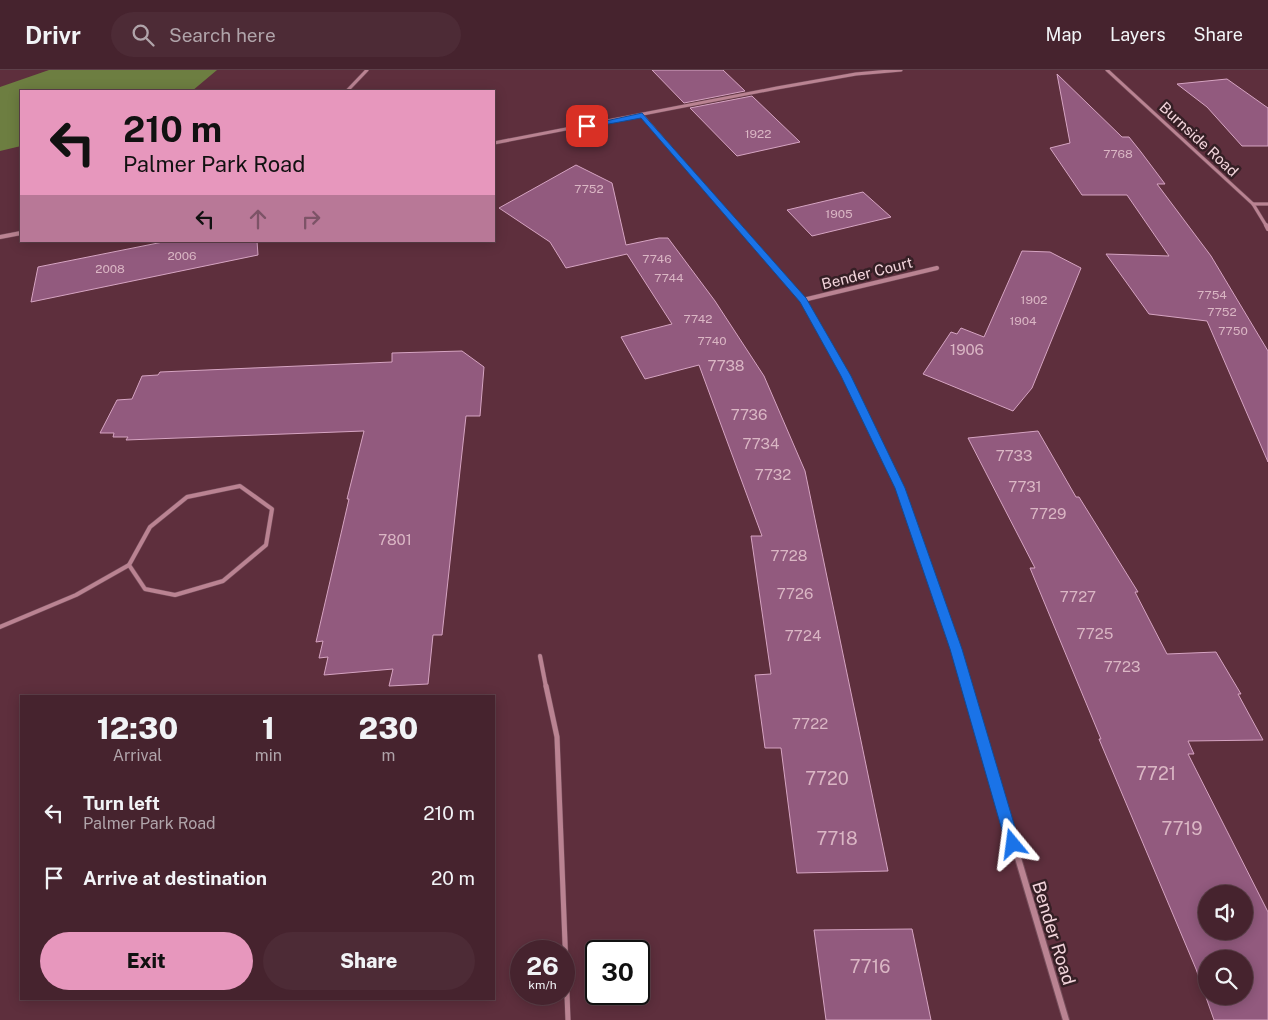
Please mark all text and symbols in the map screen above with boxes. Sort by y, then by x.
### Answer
search box [111,12,461,57]
text: Drivr [25,21,81,49]
icon: search [129,21,157,49]
text: Search here [169,24,276,46]
text: Map [1046,24,1082,45]
text: Layers [1110,24,1166,45]
text: Share [1194,24,1243,45]
street label: Burnside Road [1156,98,1242,180]
pin [566,105,608,147]
text: 210 m [123,109,222,150]
icon: left [40,110,105,175]
icon: arrive [573,112,601,140]
house number: 1922 [745,127,771,141]
house number: 7768 [1103,147,1133,161]
text: Palmer Park Road [123,151,305,177]
house number: 7752 [574,182,604,196]
icon: left [191,205,219,233]
icon: ahead [244,205,272,233]
icon: right [297,205,325,233]
house number: 1905 [825,207,853,221]
house number: 2006 [167,249,197,263]
house number: 7746 [642,252,672,266]
street label: Bender Court [820,253,914,293]
house number: 2008 [95,262,125,276]
house number: 7744 [654,271,684,285]
house number: 7754 [1197,288,1227,302]
house number: 1902 [1021,293,1047,307]
house number: 7752 [1207,305,1237,319]
house number: 7742 [684,312,712,326]
house number: 1904 [1009,314,1037,328]
house number: 7750 [1218,324,1248,338]
house number: 7740 [697,334,727,348]
house number: 1906 [950,341,984,358]
house number: 7738 [708,357,744,374]
house number: 7736 [731,406,767,423]
house number: 7734 [743,435,779,452]
house number: 7733 [996,447,1032,464]
house number: 7732 [755,466,791,483]
house number: 7731 [1008,478,1042,495]
house number: 7729 [1030,505,1066,522]
house number: 7801 [378,531,412,548]
house number: 7728 [771,547,807,564]
house number: 7726 [777,585,813,602]
house number: 7727 [1060,588,1096,605]
house number: 7725 [1077,625,1113,642]
house number: 7724 [785,627,821,644]
house number: 7723 [1104,658,1140,675]
text: 12:30 [97,710,178,746]
text: 1 [262,710,275,746]
text: 230 [359,710,418,746]
house number: 7722 [792,715,828,732]
text: Arrival [113,746,162,765]
text: min [255,746,282,765]
text: m [382,746,395,765]
house number: 7721 [1136,763,1176,784]
house number: 7720 [805,768,849,789]
text: Turn left [83,792,160,814]
icon: left [40,799,68,827]
text: 210 m [423,802,475,824]
text: Palmer Park Road [83,814,216,833]
position arrow [986,817,1038,869]
house number: 7719 [1162,818,1202,839]
house number: 7718 [816,828,858,849]
icon: arrive [40,864,68,892]
text: Arrive at destination [83,867,267,889]
text: 20 m [431,867,475,889]
street label: Bender Road [1028,878,1080,988]
map controls [1198,885,1253,1005]
button: sound [1198,885,1253,940]
button: Exit [40,932,253,990]
button: Share [263,932,475,990]
speed limit sign: 30 [585,940,650,1005]
button: search [1198,950,1253,1005]
text: 26 [526,951,559,981]
house number: 7716 [850,956,890,977]
text: km/h [528,978,557,992]

